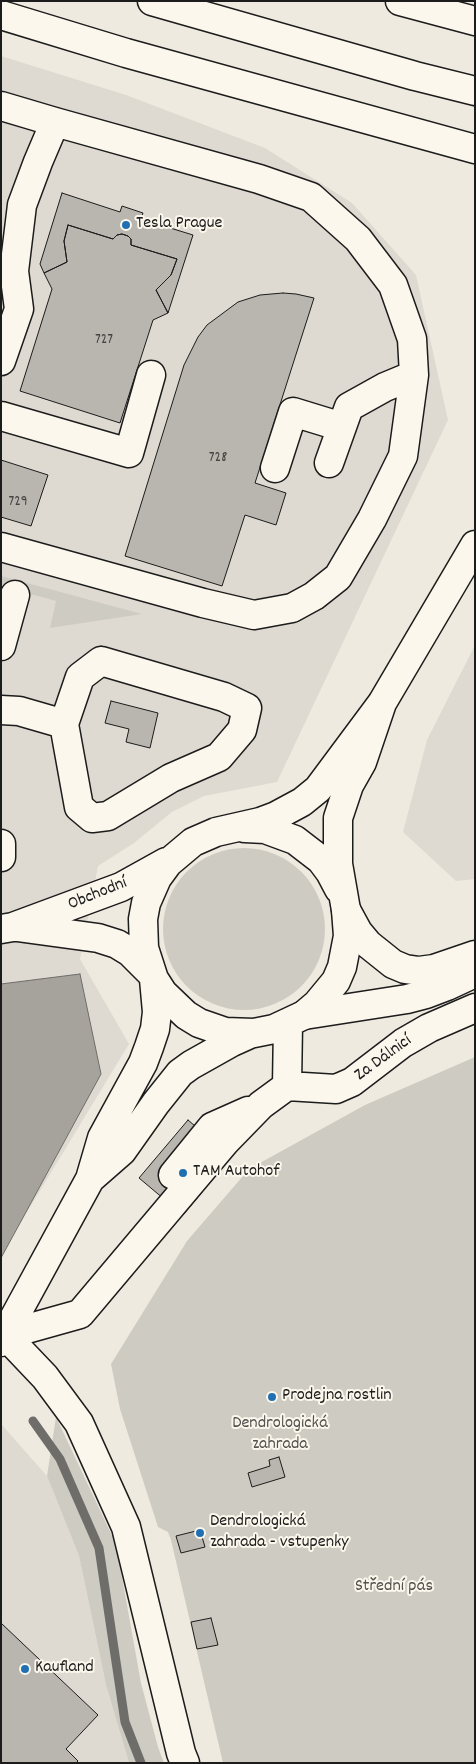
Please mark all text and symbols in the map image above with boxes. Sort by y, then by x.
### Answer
place label: Tesla Prague [136,214,222,236]
marker: Tesla Prague [120,219,132,231]
house number: 727 [95,332,113,350]
house number: 728 [209,450,227,468]
house number: 729 [8,494,28,512]
street label: Obchodní [65,873,131,917]
street label: Za Dálnicí [351,1031,417,1087]
place label: TAM Autohof [193,1162,280,1184]
marker: TAM Autohof [177,1167,189,1179]
place label: Prodejna rostlin [282,1386,392,1408]
marker: Prodejna rostlin [266,1391,278,1403]
park label: Dendrologická zahrada [232,1414,328,1456]
place label: Dendrologická zahrada - vstupenky [210,1512,349,1555]
marker: Dendrologická zahrada - vstupenky [194,1527,206,1539]
park label: Střední pás [355,1577,433,1599]
place label: Kaufland [35,1658,94,1680]
marker: Kaufland [19,1663,31,1675]

